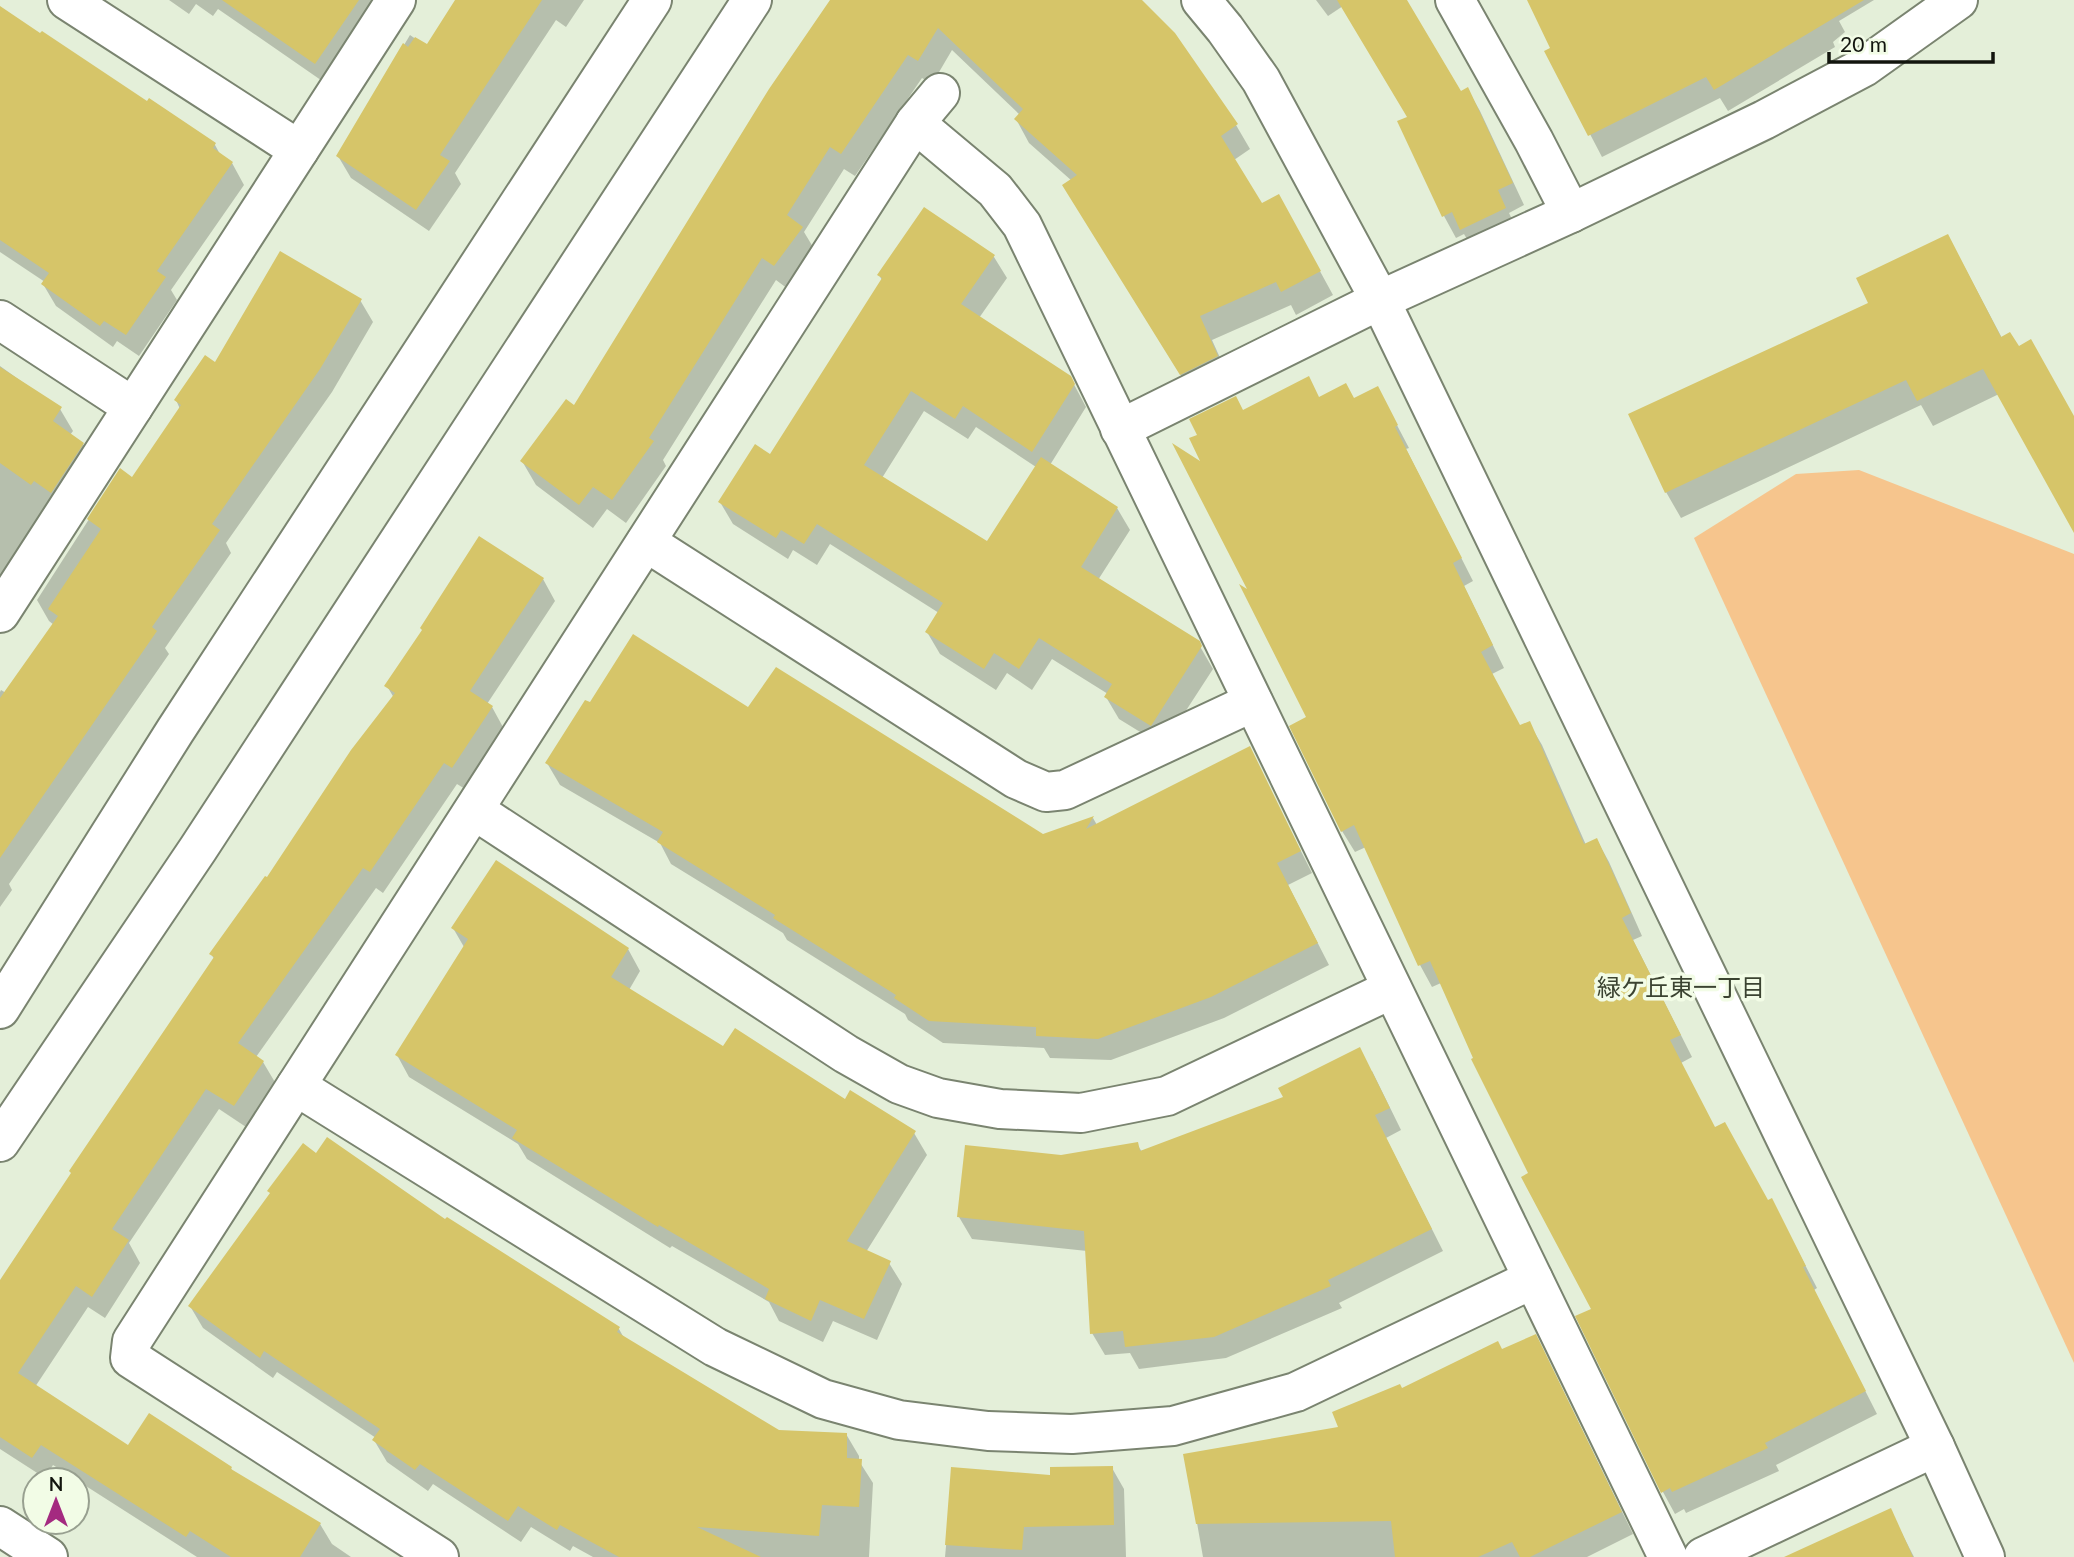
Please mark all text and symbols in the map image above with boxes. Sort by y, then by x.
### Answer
scale bar [1829,21,1994,65]
text: 20 m [1840,31,1887,56]
district label: 緑ケ丘東一丁目 [1597,972,1765,1001]
north arrow [21,1466,91,1536]
text: N [49,1472,63,1495]

